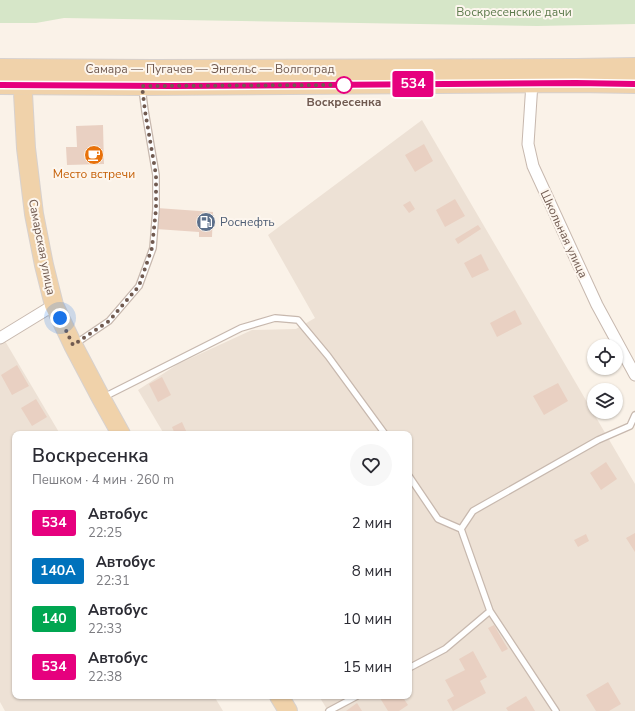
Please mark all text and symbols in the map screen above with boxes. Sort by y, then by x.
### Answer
park label: Воскресенские дачи [456,4,572,20]
street label: Самара — Пугачев — Энгельс — Волгоград [85,61,335,77]
line badge: 534 [390,71,436,97]
text: 534 [400,74,426,93]
marker: Воскресенка [335,76,353,94]
place label: Воскресенка [306,94,382,110]
cafe icon: Место встречи [83,144,105,166]
place label: Место встречи [53,166,135,182]
street label: Школьная улица [537,187,591,281]
street label: Самарская улица [25,198,59,296]
fuel station icon: Роснефть [195,211,217,233]
place label: Роснефть [220,214,275,230]
your location [50,308,70,328]
map controls [587,339,623,419]
button: locate [587,339,623,375]
button: layers [587,383,623,419]
text: Воскресенка [32,443,149,469]
button: heart [350,444,392,486]
text: Пешком · 4 мин · 260 m [32,471,174,489]
text: Автобус [88,504,148,524]
text: 534 [41,513,67,532]
text: 2 мин [352,513,392,533]
text: 22:25 [88,524,122,542]
text: Автобус [96,552,155,572]
text: 140А [40,561,76,580]
text: 8 мин [352,561,392,581]
text: 22:31 [96,572,130,590]
text: Автобус [88,600,148,620]
text: 140 [41,609,67,628]
text: 10 мин [343,609,392,629]
text: 22:33 [88,620,122,638]
text: Автобус [88,648,148,668]
text: 534 [41,657,67,676]
text: 15 мин [343,657,392,677]
text: 22:38 [88,668,122,686]

